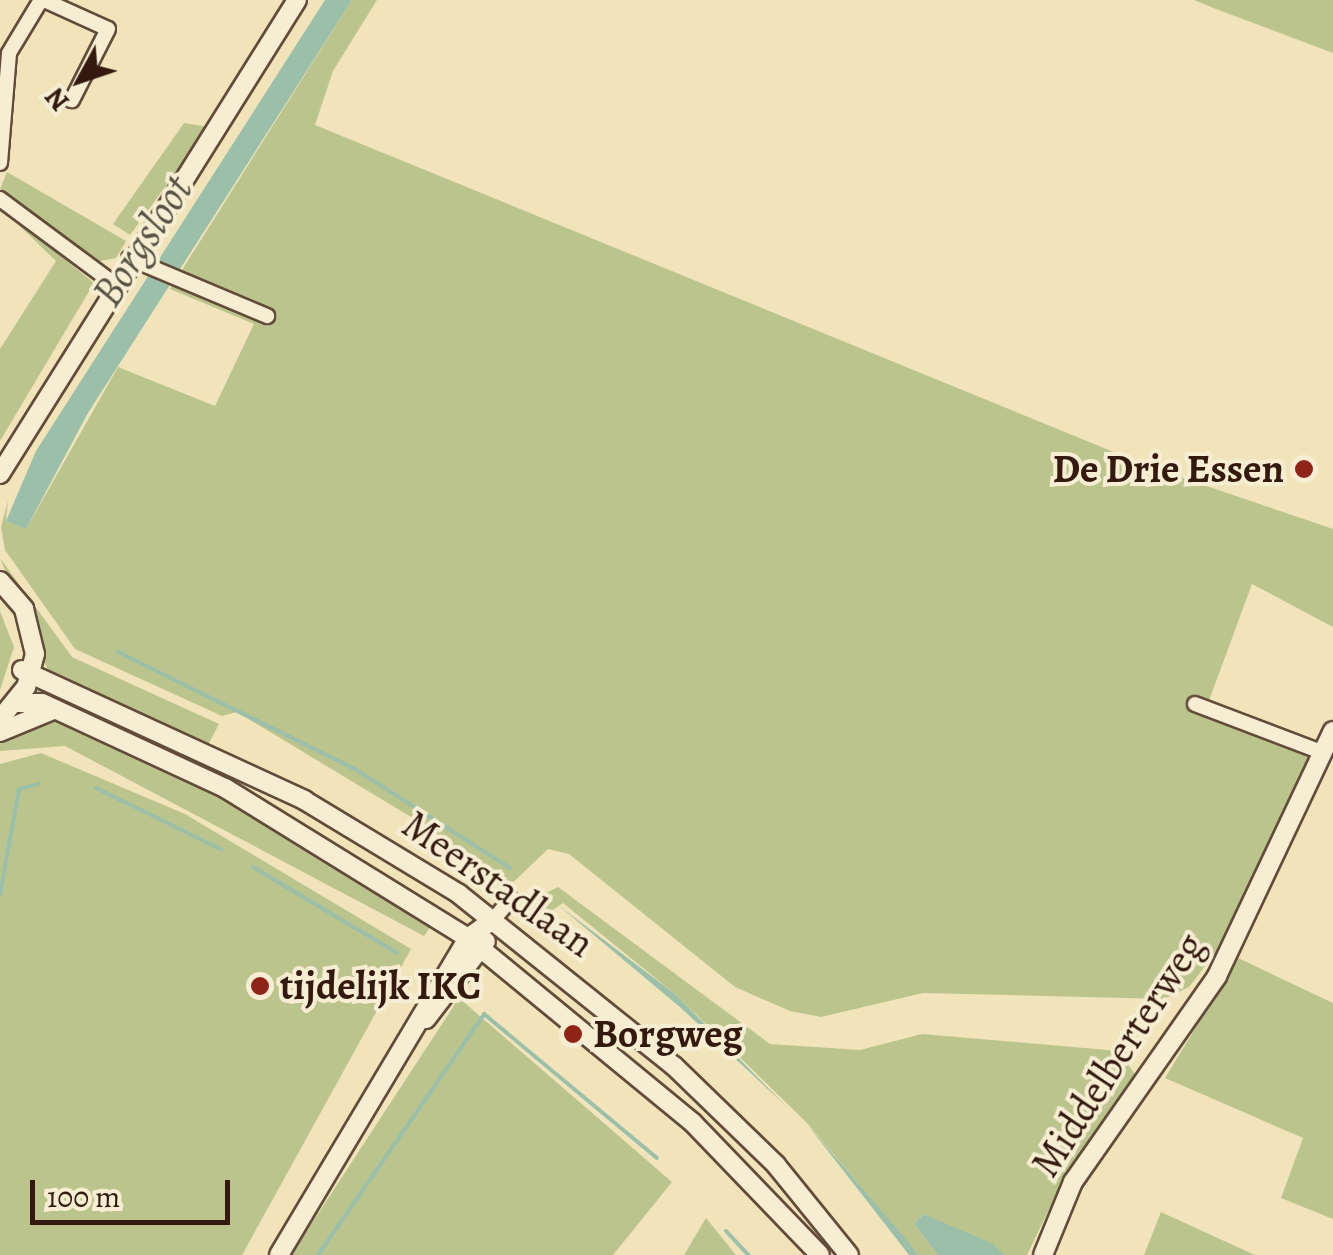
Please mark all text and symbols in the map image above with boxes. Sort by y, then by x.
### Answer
north arrow [30,30,130,130]
text: N [36,79,78,119]
water label: Borgsloot [81,167,203,315]
place label: De Drie Essen [1052,445,1284,493]
marker: De Drie Essen [1293,458,1315,480]
street label: Meerstadlaan [393,801,603,967]
street label: Middelberterweg [1021,924,1215,1186]
place label: tijdelijk IKC [280,962,481,1010]
marker: tijdelijk IKC [249,975,271,997]
place label: Borgweg [593,1010,743,1058]
marker: Borgweg [562,1023,584,1045]
scale bar [35,1160,235,1222]
text: 100 m [47,1177,120,1217]

